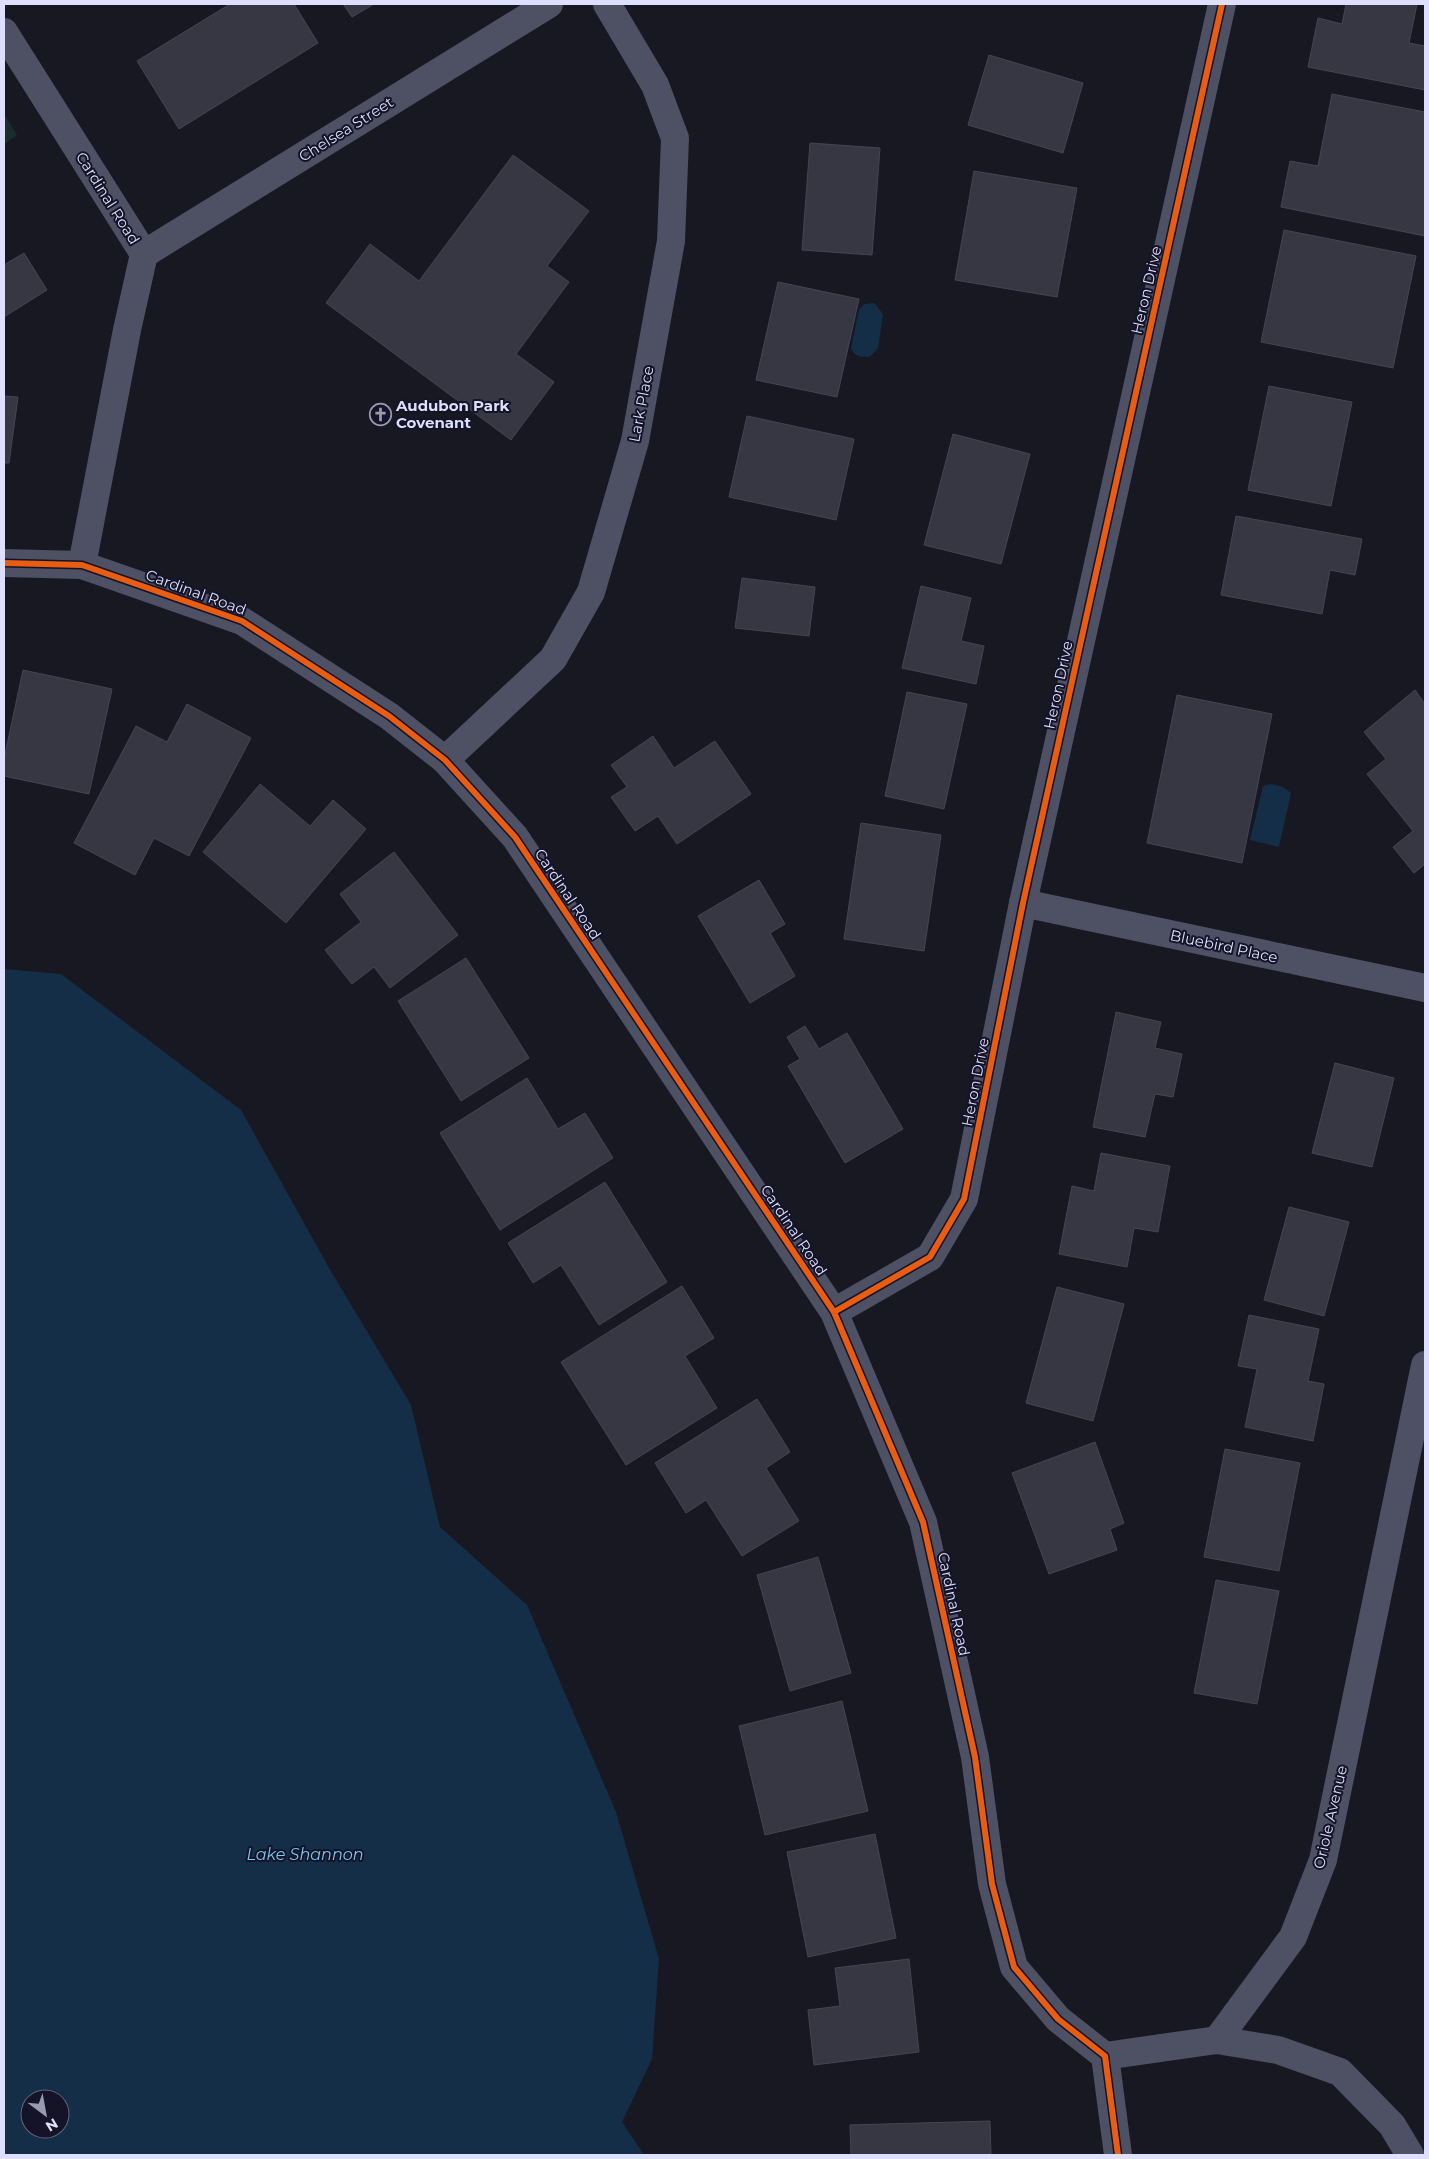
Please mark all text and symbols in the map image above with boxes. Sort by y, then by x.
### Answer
street label: Chelsea Street [295,92,397,166]
street label: Cardinal Road [72,148,144,248]
street label: Heron Drive [1127,244,1165,336]
street label: Lark Place [624,364,658,444]
place label: Audubon Park Covenant [395,396,510,432]
church icon: Audubon Park Covenant [368,402,392,426]
street label: Cardinal Road [143,565,249,619]
street label: Heron Drive [1039,639,1077,731]
street label: Cardinal Road [531,845,605,943]
street label: Bluebird Place [1168,925,1280,967]
street label: Heron Drive [957,1036,993,1128]
street label: Cardinal Road [757,1181,831,1279]
street label: Cardinal Road [934,1550,974,1658]
street label: Oriole Avenue [1309,1763,1351,1871]
water label: Lake Shannon [246,1845,364,1864]
north arrow [20,2089,70,2139]
text: N [42,2114,61,2136]

